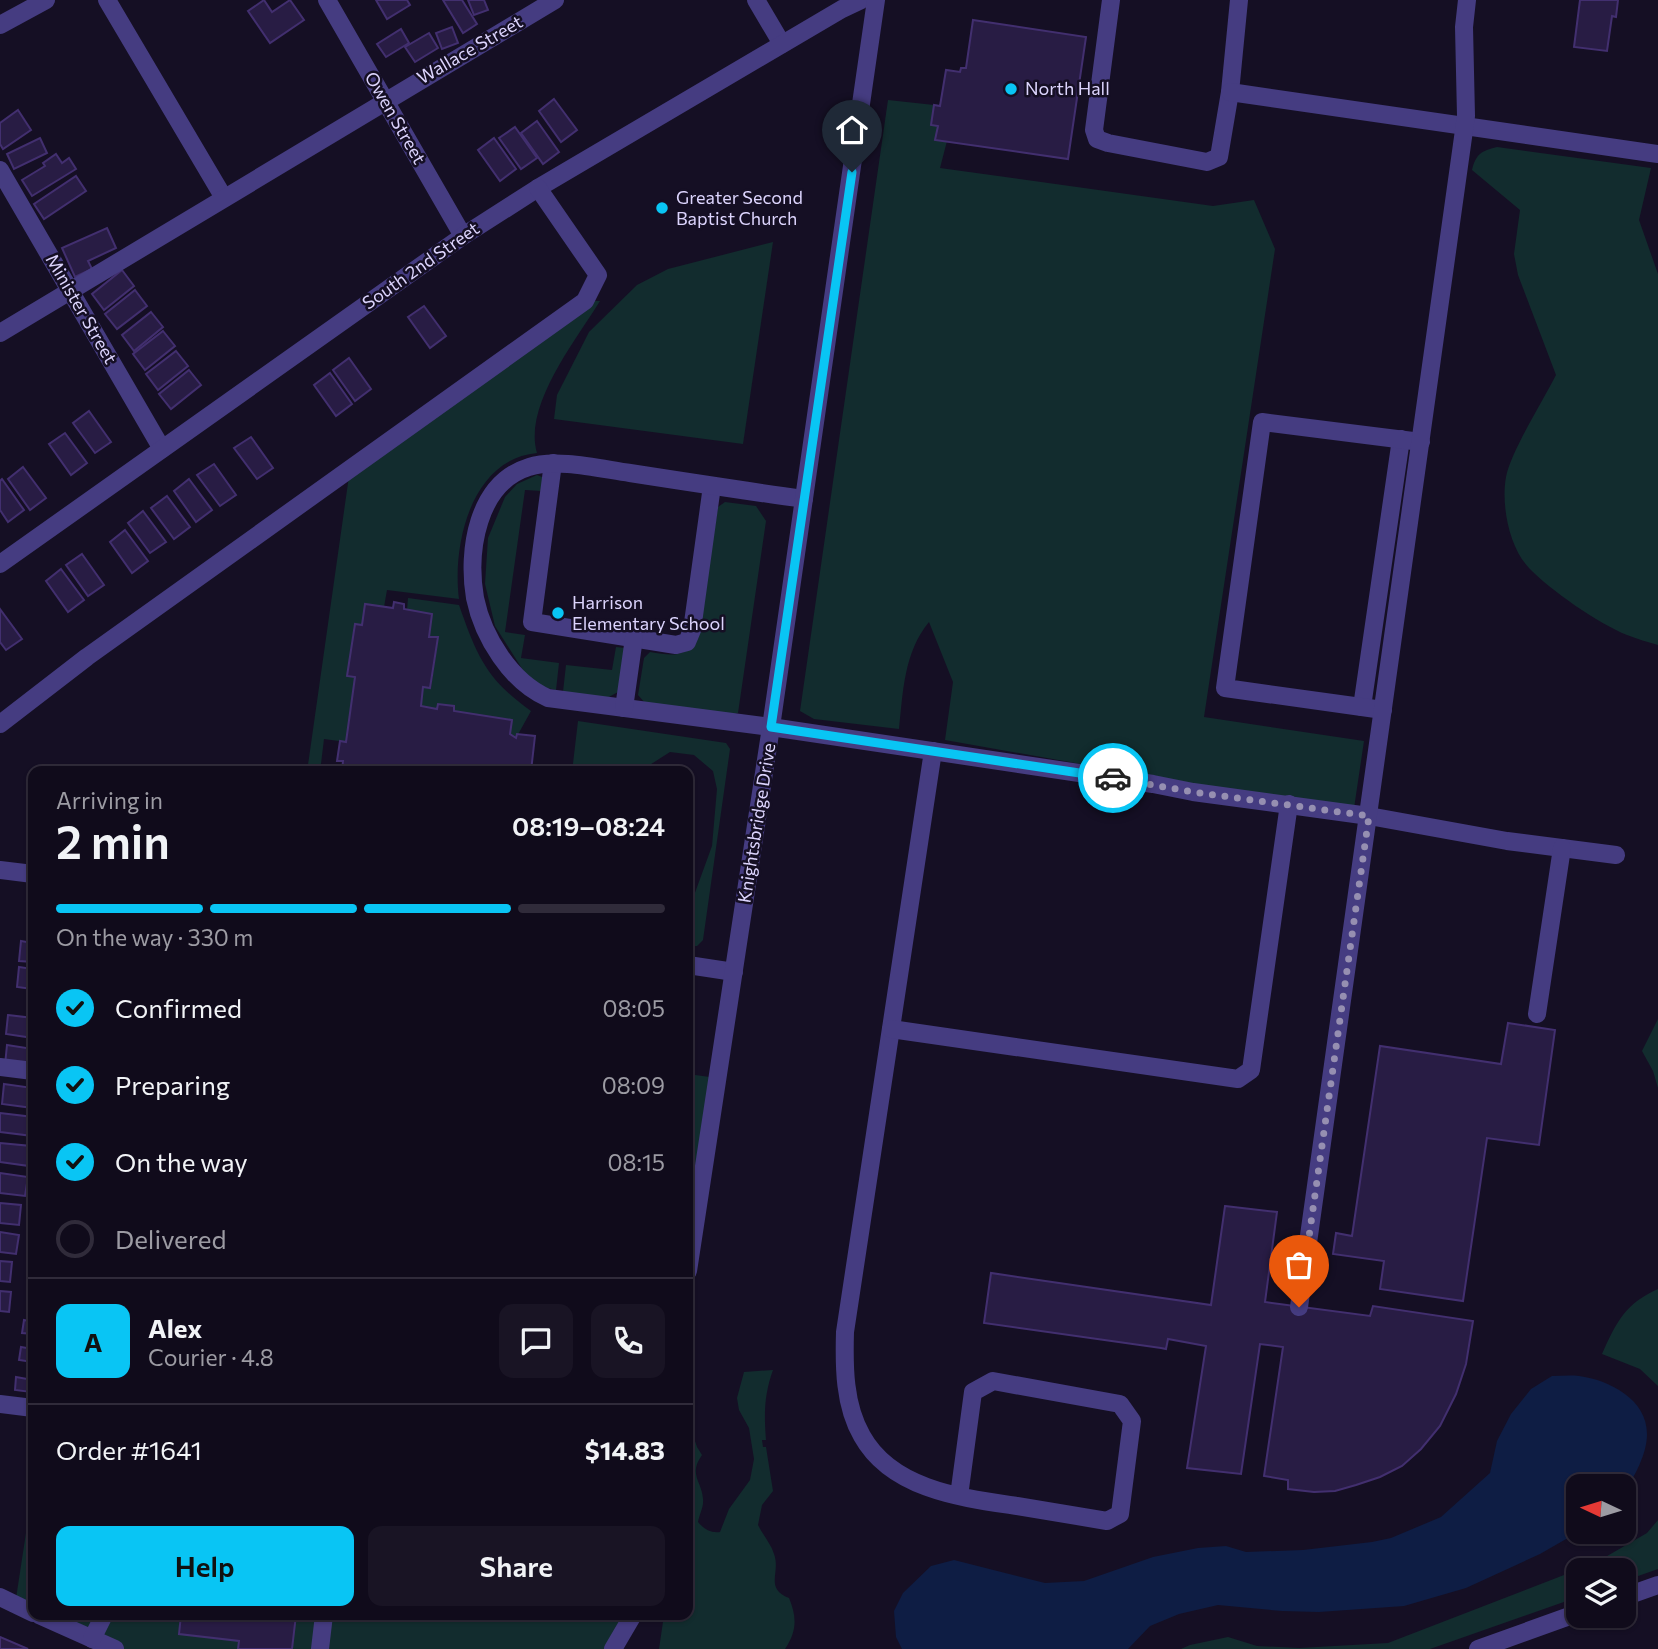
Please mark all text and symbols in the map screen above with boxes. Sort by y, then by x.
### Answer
street label: Wallace Street [413,10,526,88]
street label: Owen Street [361,67,431,168]
place label: North Hall [1025,77,1110,99]
marker: North Hall [1003,81,1019,97]
pin [822,100,882,172]
icon: home [833,111,871,149]
place label: Greater Second Baptist Church [676,186,803,229]
marker: Greater Second Baptist Church [654,200,670,216]
street label: South 2nd Street [358,217,483,314]
street label: Minister Street [42,250,122,367]
place label: Harrison Elementary School [572,591,725,634]
marker: Harrison Elementary School [550,605,566,621]
street label: Knightsbridge Drive [733,741,780,904]
courier [1078,743,1148,813]
icon: car [1094,759,1132,797]
text: Arriving in [56,786,163,814]
text: 08:19–08:24 [512,810,665,841]
text: 2 min [56,812,170,868]
text: On the way · 330 m [56,923,253,951]
icon: check [56,989,94,1027]
text: Confirmed [115,992,242,1023]
text: 08:05 [602,994,665,1022]
icon: check [56,1066,94,1104]
text: Preparing [115,1069,230,1100]
text: 08:09 [602,1071,665,1099]
icon: check [56,1143,94,1181]
text: On the way [115,1146,248,1177]
text: 08:15 [608,1148,665,1176]
text: Delivered [115,1223,226,1254]
pin [1269,1235,1329,1307]
icon: bag [1280,1246,1318,1284]
button: chat [499,1304,573,1378]
button: phone [591,1304,665,1378]
text: Alex [148,1312,202,1343]
text: A [84,1326,102,1357]
text: Courier · 4.8 [148,1343,274,1371]
text: Order #1641 [56,1434,202,1465]
text: $14.83 [585,1434,665,1465]
north arrow [1566,1474,1636,1544]
map controls [1566,1474,1636,1628]
button: Help [56,1526,354,1606]
button: Share [368,1526,665,1606]
button: layers [1566,1558,1636,1628]

